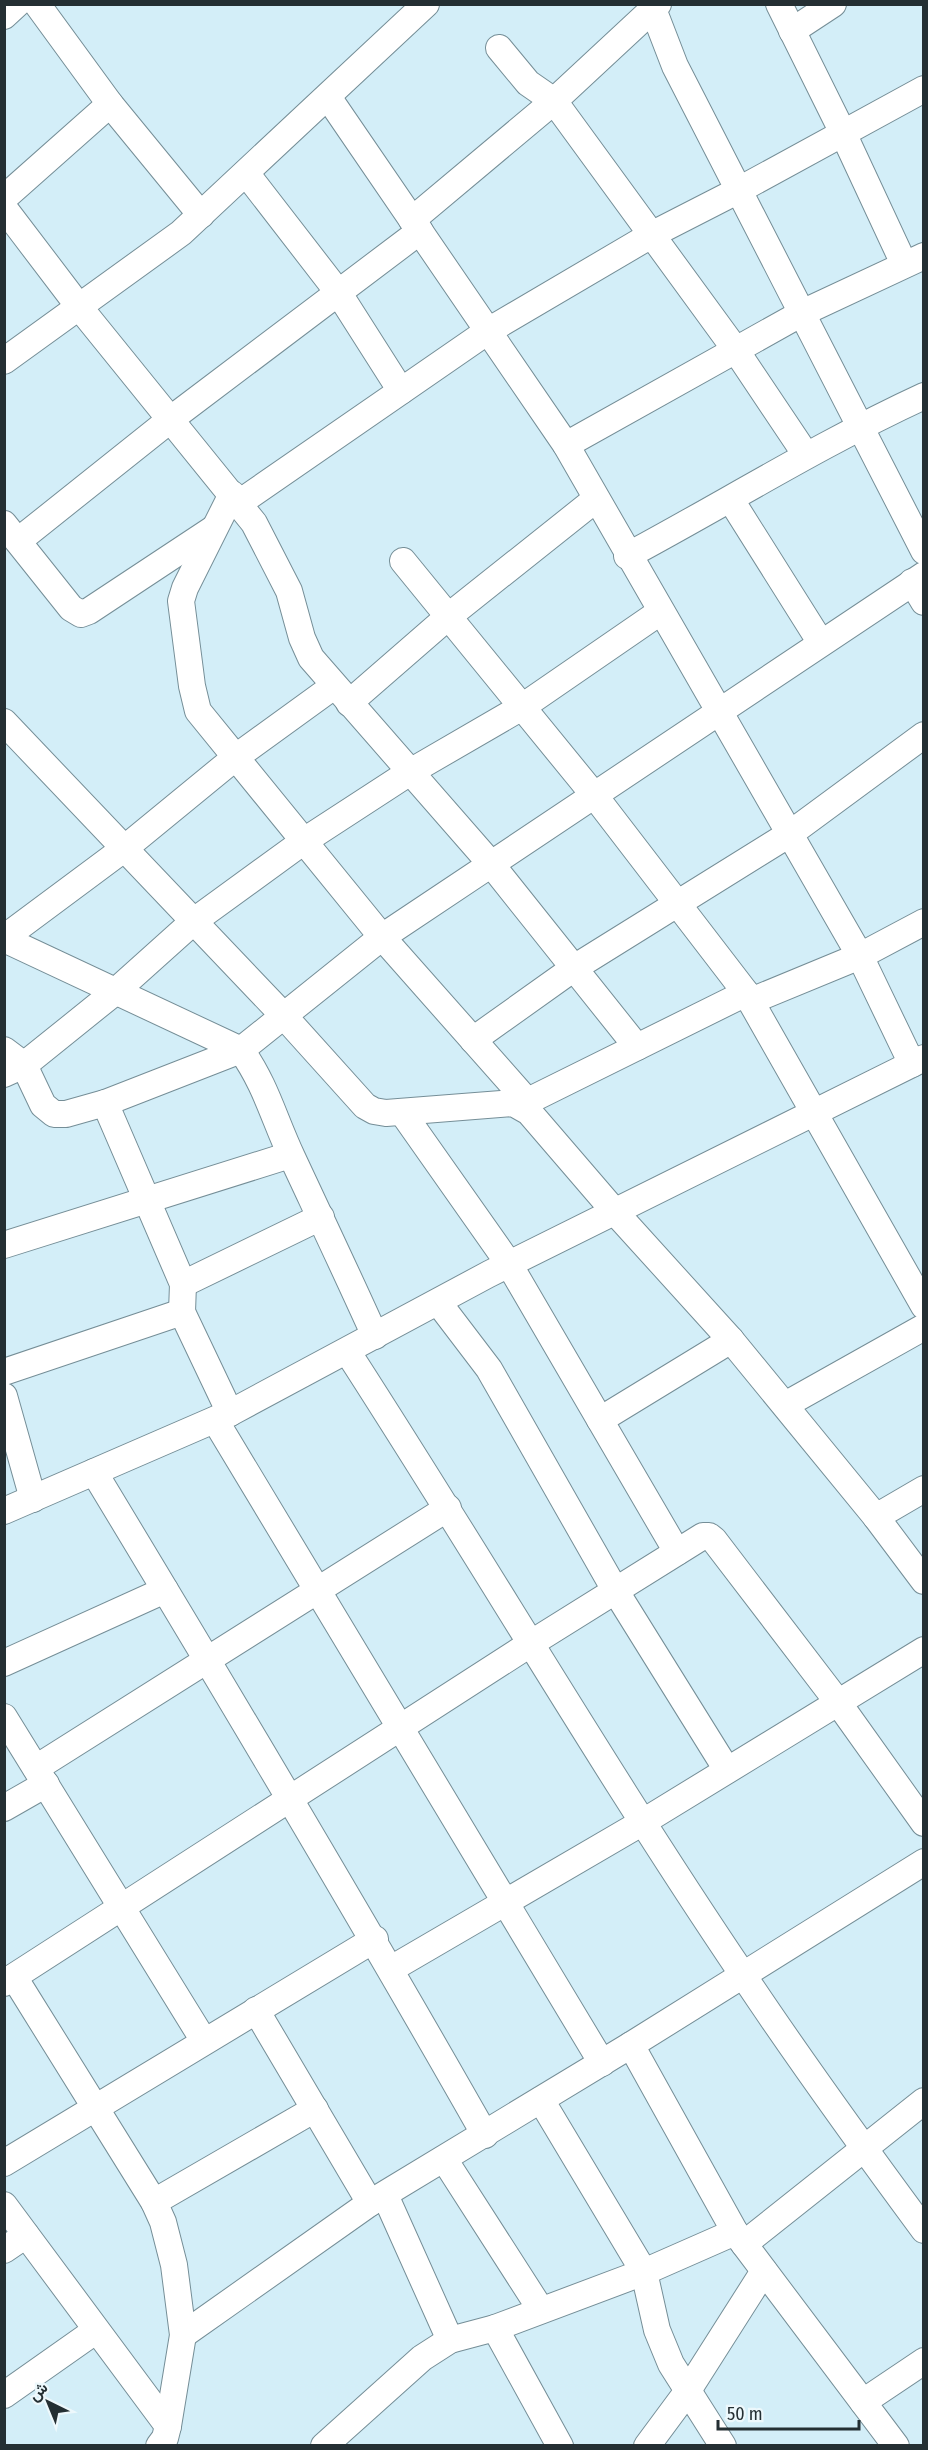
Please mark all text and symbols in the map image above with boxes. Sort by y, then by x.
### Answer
north arrow [18,2372,78,2432]
text: ش [25,2378,52,2405]
scale bar [718,2393,859,2431]
text: 50 m [727,2403,763,2425]

